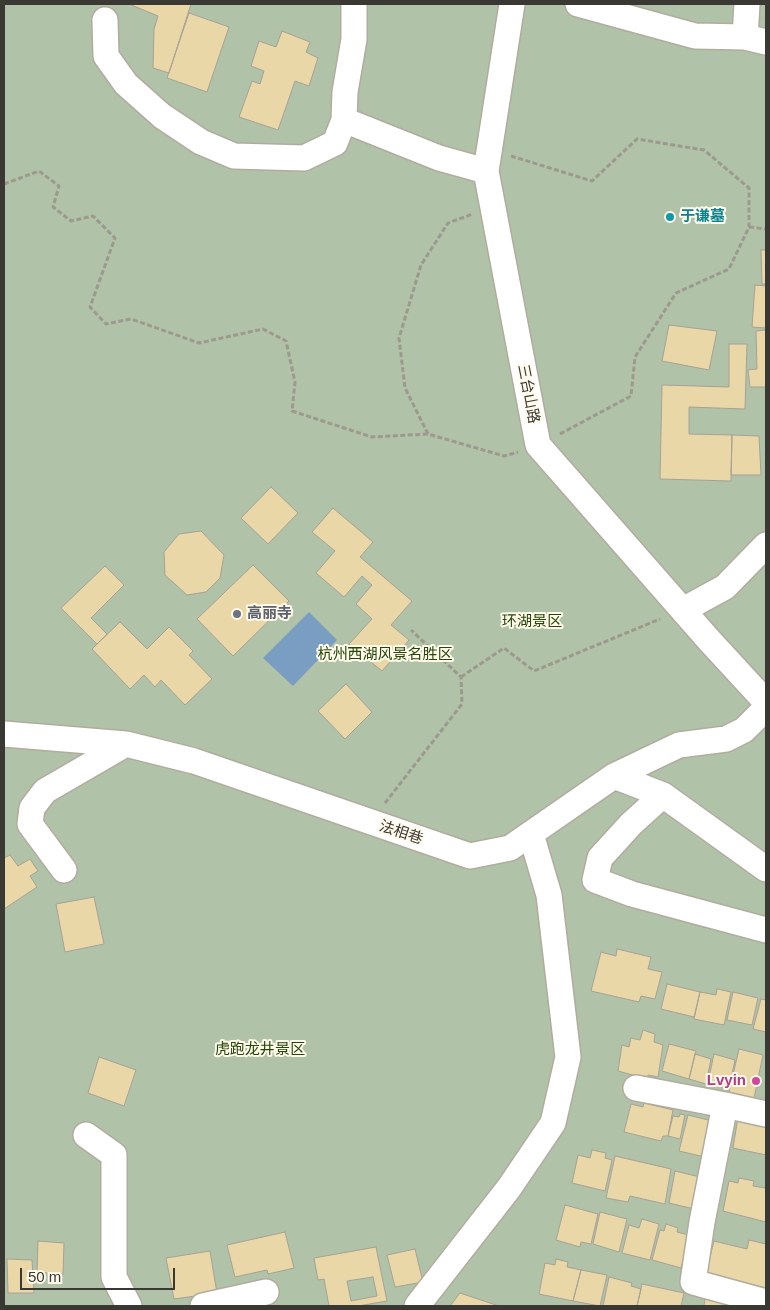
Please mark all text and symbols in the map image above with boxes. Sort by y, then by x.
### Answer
place label: 于谦墓 [680,208,725,226]
marker: 于谦墓 [664,211,676,223]
street label: 三台山路 [513,363,543,425]
place label: 高丽寺 [247,605,292,623]
marker: 高丽寺 [231,608,243,620]
park label: 环湖景区 [502,613,562,631]
park label: 杭州西湖风景名胜区 [318,646,452,664]
street label: 法相巷 [377,817,425,849]
park label: 虎跑龙井景区 [215,1041,305,1059]
place label: Lvyin [707,1072,746,1090]
marker: Lvyin [750,1075,762,1087]
scale bar [22,1258,178,1290]
text: 50 m [28,1268,61,1285]

